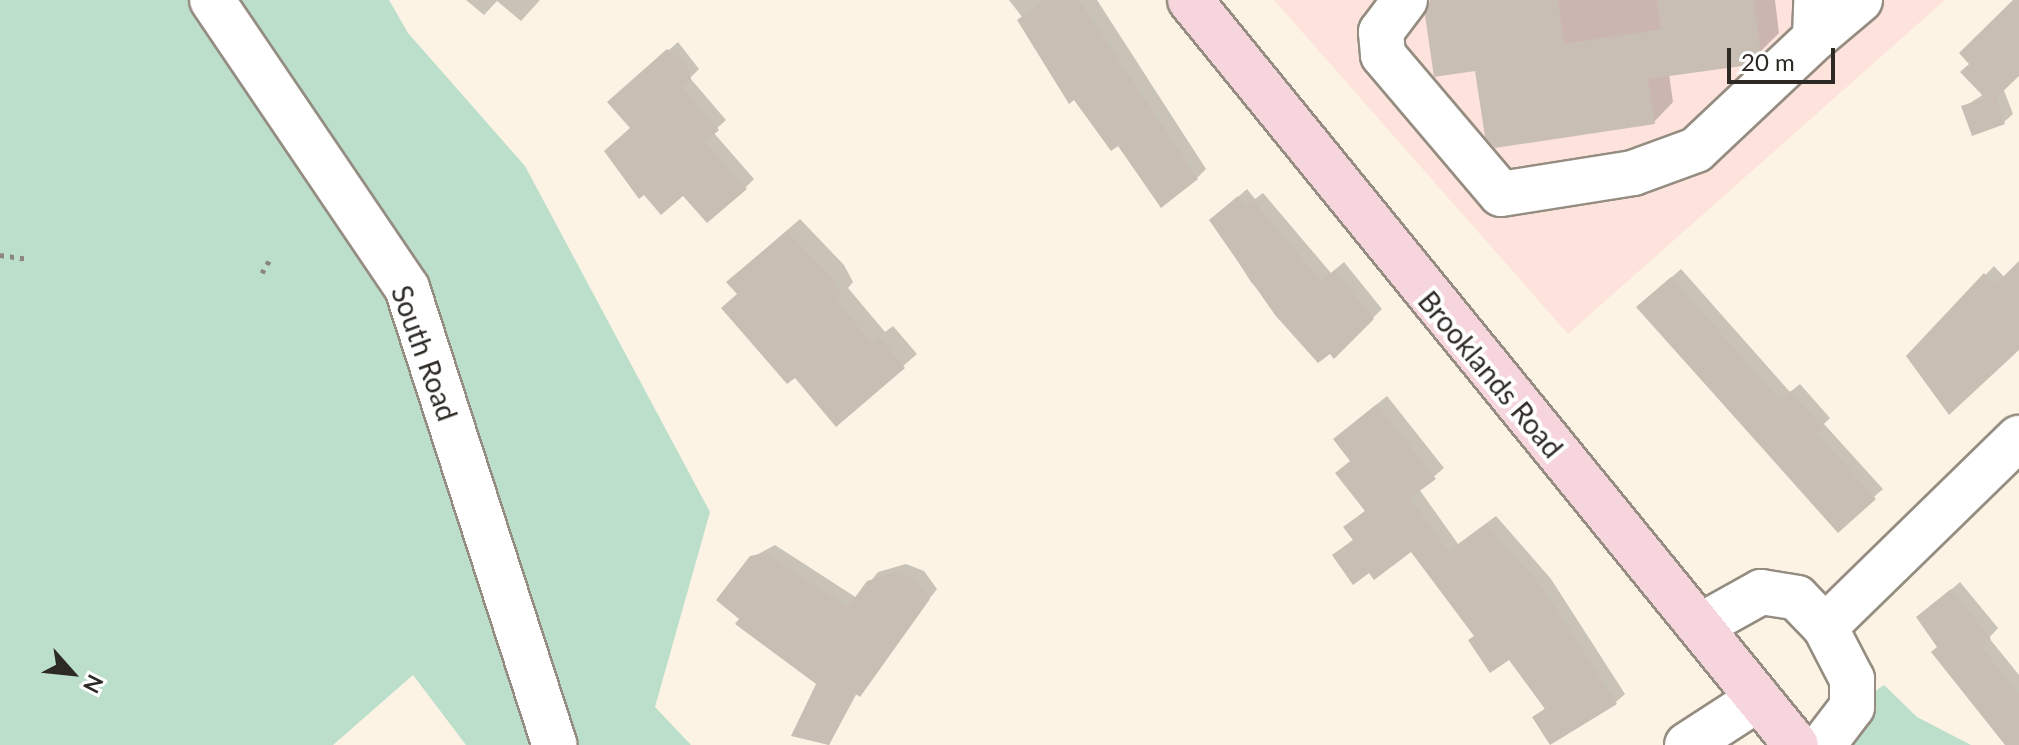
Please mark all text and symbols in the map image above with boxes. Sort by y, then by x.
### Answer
scale bar [1731,32,1839,82]
text: 20 m [1741,47,1795,76]
street label: South Road [385,281,465,425]
street label: Brooklands Road [1412,284,1570,464]
north arrow [32,633,112,713]
text: N [78,670,110,698]

